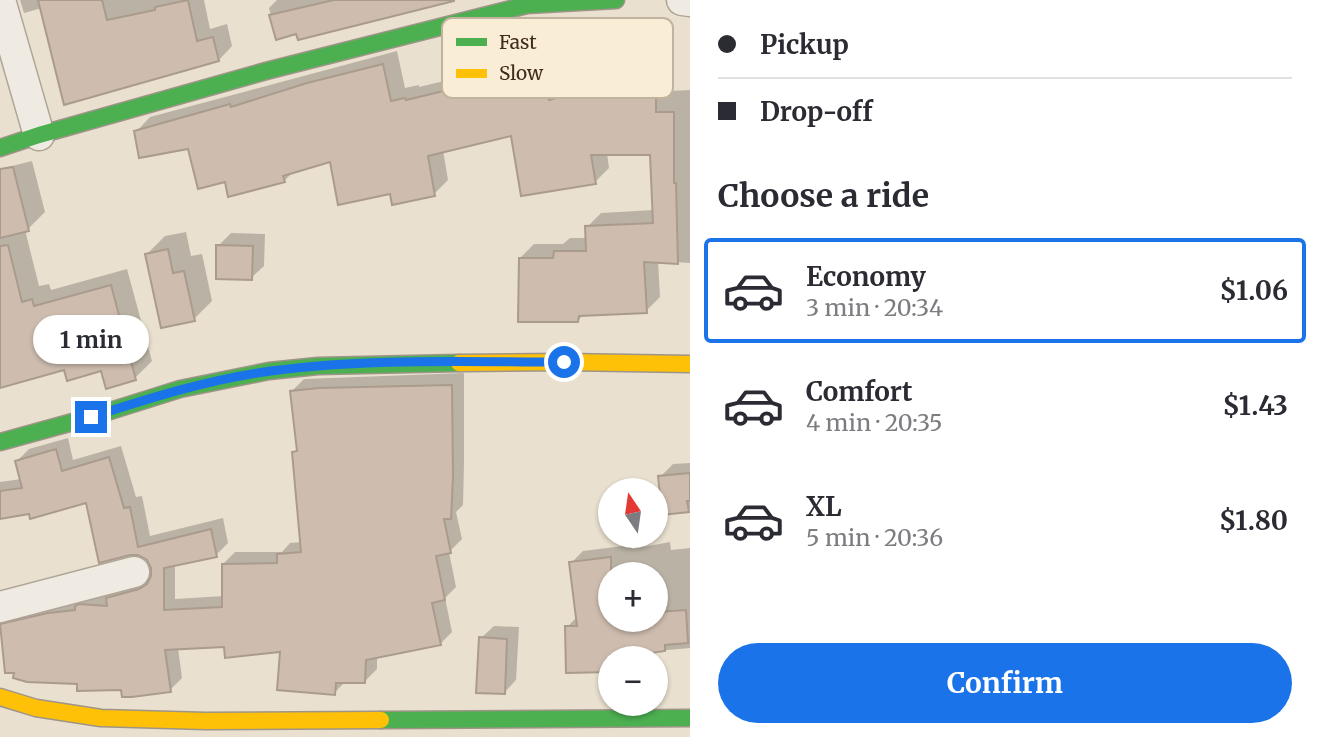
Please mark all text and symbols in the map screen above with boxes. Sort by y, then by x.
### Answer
legend [442,18,673,98]
text: Pickup [760,28,849,61]
text: Fast [499,30,537,54]
text: Slow [499,61,544,85]
text: Drop-off [760,95,873,128]
text: Choose a ride [718,176,929,216]
icon: car [722,259,785,322]
text: Economy [806,260,926,293]
text: $1.06 [1220,274,1288,307]
text: 3 min · 20:34 [806,293,943,322]
callout: 1 min [33,316,149,364]
text: 1 min [60,325,122,354]
route start [548,346,580,378]
icon: car [722,374,785,437]
text: Comfort [806,375,912,408]
text: $1.43 [1223,389,1288,422]
route end [75,401,107,433]
text: 4 min · 20:35 [806,408,942,437]
north arrow [598,478,668,548]
map controls [598,478,668,716]
icon: car [722,489,785,552]
text: XL [806,490,842,523]
text: $1.80 [1219,504,1288,537]
text: 5 min · 20:36 [806,523,943,552]
button: + [598,562,668,632]
button: Confirm [718,643,1292,723]
button: − [598,646,668,716]

